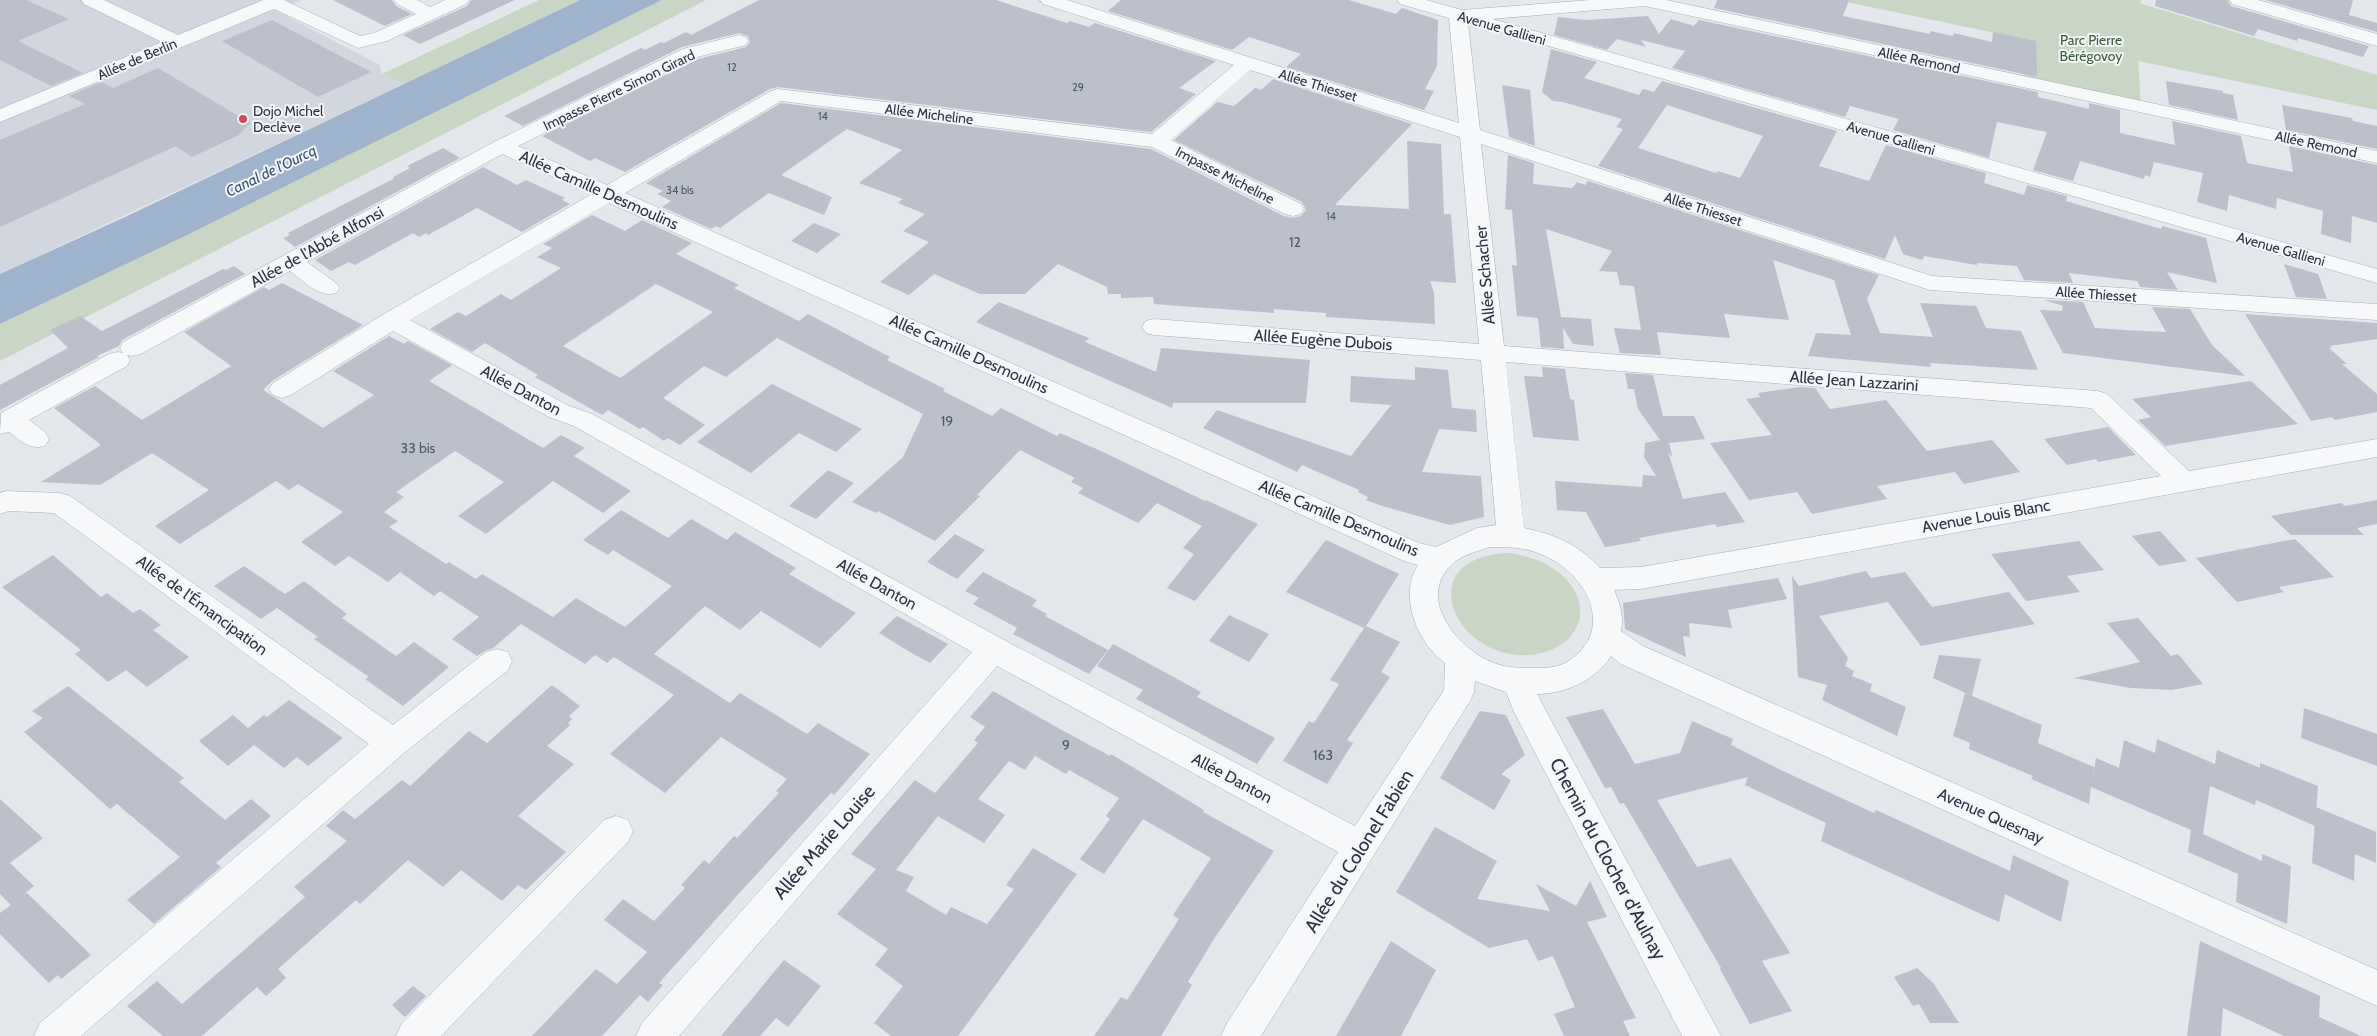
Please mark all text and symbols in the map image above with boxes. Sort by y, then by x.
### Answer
street label: Avenue Gallieni [1456,7,1548,49]
park label: Parc Pierre Bérégovoy [2060,31,2122,65]
street label: Allée de Berlin [95,34,180,84]
street label: Allée Remond [1876,43,1962,77]
street label: Impasse Pierre Simon Girard [540,45,698,135]
house number: 12 [727,60,737,74]
street label: Allée Thiesset [1277,65,1360,106]
house number: 29 [1072,80,1084,94]
street label: Allée Micheline [884,100,974,128]
place label: Dojo Michel Declève [253,102,324,136]
house number: 14 [818,109,829,123]
marker: Dojo Michel Declève [237,113,249,125]
street label: Avenue Gallieni [1845,117,1937,159]
street label: Allée Remond [2273,127,2359,161]
water label: Canal de l'Ourcq [223,141,319,201]
street label: Impasse Micheline [1172,142,1278,208]
street label: Allée Camille Desmoulins [517,146,682,234]
house number: 34 bis [666,183,694,197]
street label: Allée Thiesset [1662,188,1745,230]
street label: Allée de l'Abbé Alfonsi [247,202,387,292]
house number: 14 [1326,209,1337,223]
street label: Allée Schacher [1471,224,1499,325]
street label: Avenue Gallieni [2235,228,2327,270]
house number: 12 [1289,233,1301,251]
street label: Allée Thiesset [2055,282,2137,306]
street label: Allée Camille Desmoulins [887,310,1052,398]
street label: Allée Eugène Dubois [1253,326,1393,354]
street label: Allée Danton [478,361,564,419]
street label: Allée Jean Lazzarini [1789,367,1919,395]
house number: 19 [941,412,953,430]
house number: 33 bis [401,439,436,457]
street label: Allée Camille Desmoulins [1256,476,1422,560]
street label: Avenue Louis Blanc [1920,495,2052,537]
street label: Allée de l'Émancipation [133,551,271,659]
street label: Allée Danton [834,554,920,614]
house number: 9 [1062,736,1070,754]
house number: 163 [1313,746,1333,764]
street label: Allée Danton [1189,749,1275,807]
street label: Chemin du Clocher d'Aulnay [1545,754,1671,964]
street label: Allée du Colonel Fabien [1300,765,1418,937]
street label: Allée Marie Louise [768,780,880,904]
street label: Avenue Quesnay [1935,784,2047,848]

